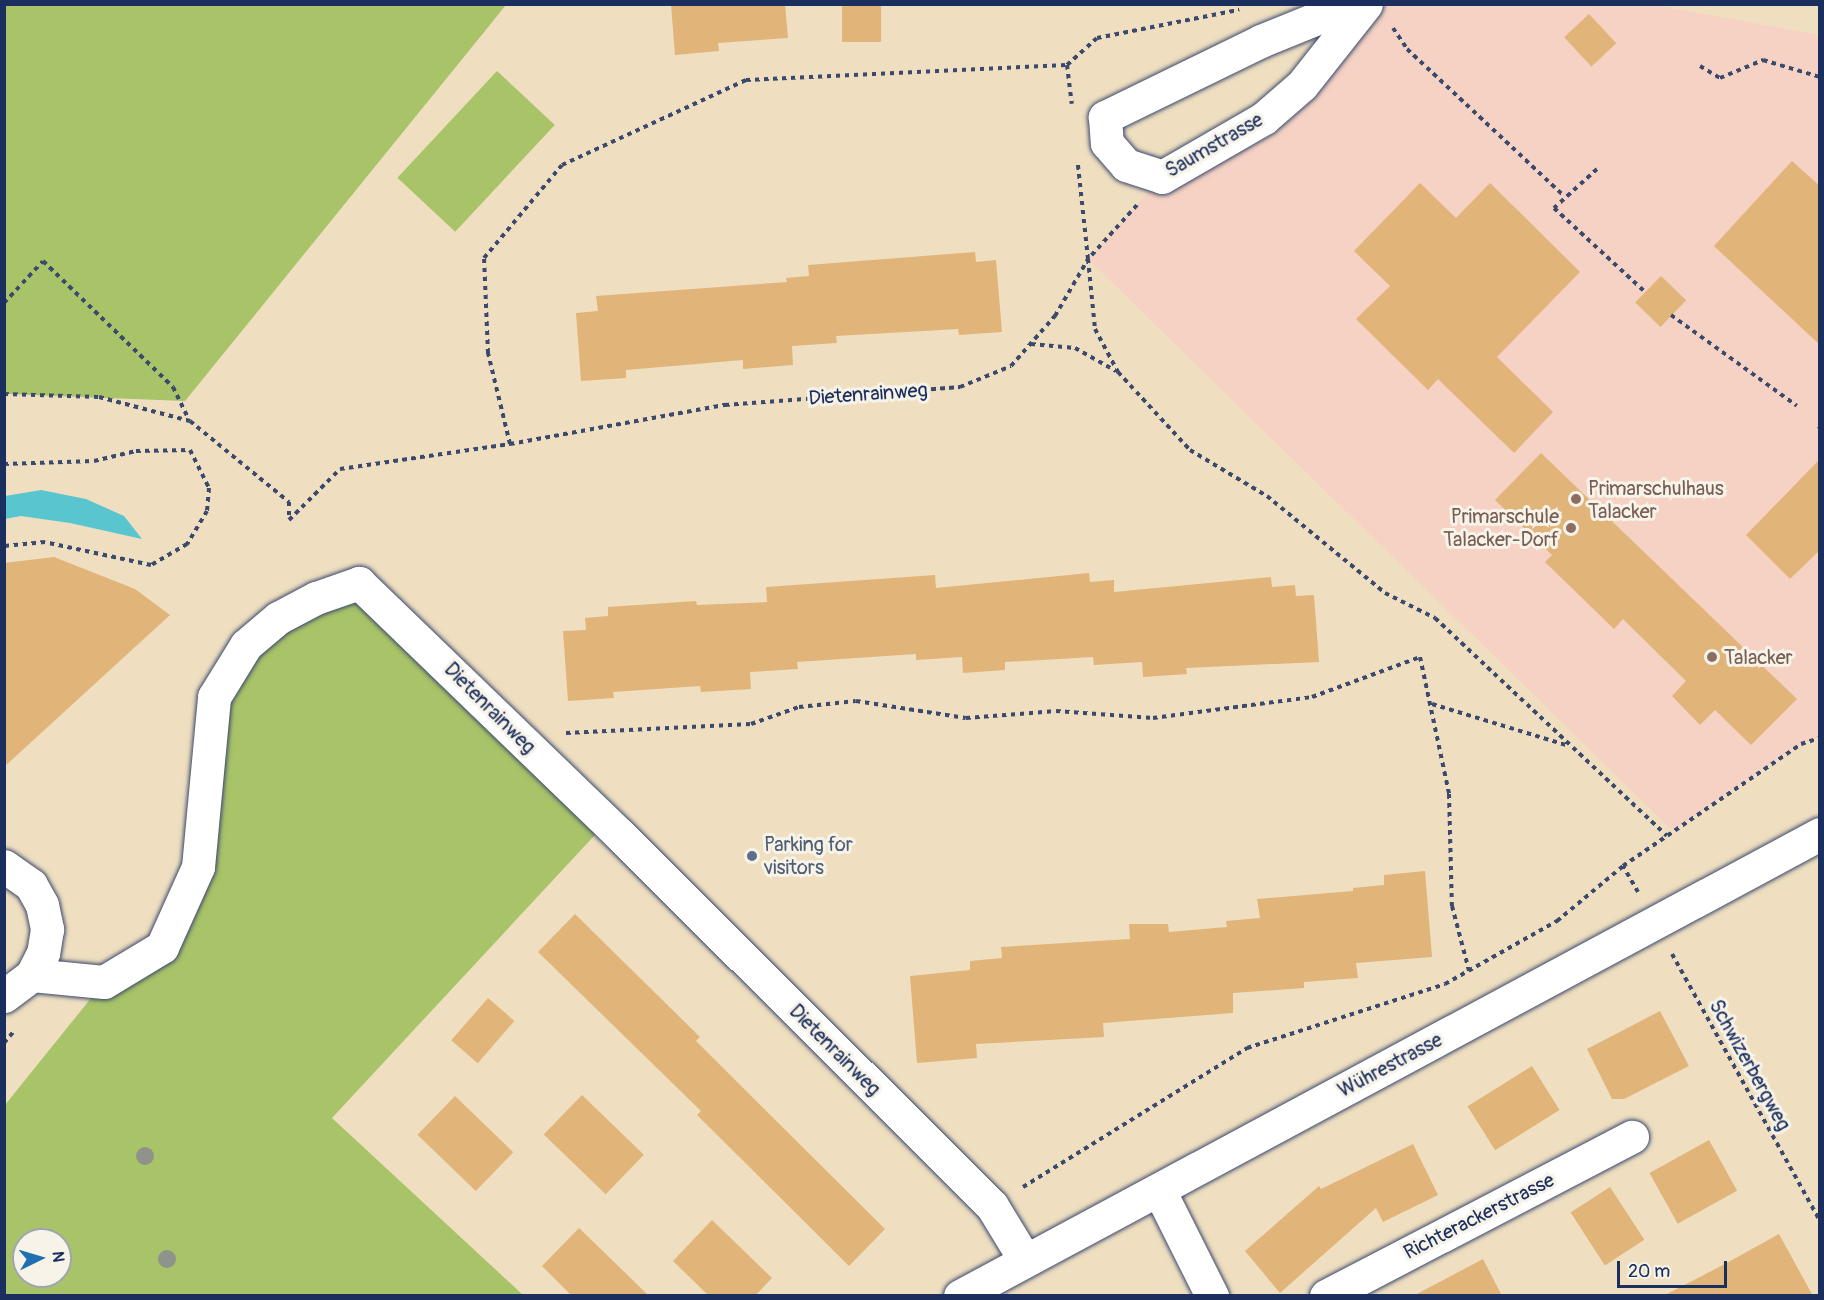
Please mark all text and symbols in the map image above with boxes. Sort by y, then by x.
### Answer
street label: Saumstrasse [1161,107,1267,183]
street label: Dietenrainweg [808,378,928,410]
place label: Primarschulhaus Talacker [1588,476,1724,523]
marker: Primarschulhaus Talacker [1569,492,1583,506]
place label: Primarschule Talacker-Dorf [1443,504,1559,551]
marker: Primarschule Talacker-Dorf [1564,521,1578,535]
place label: Talacker [1724,645,1793,669]
marker: Talacker [1705,650,1719,664]
street label: Dietenrainweg [439,657,541,759]
place label: Parking for visitors [764,832,853,879]
marker: Parking for visitors [745,849,759,863]
street label: Schwizerbergweg [1704,995,1796,1135]
street label: Dietenrainweg [784,999,886,1101]
street label: Wührestrasse [1334,1028,1446,1102]
street label: Richterackerstrasse [1400,1168,1558,1264]
north arrow [12,1228,72,1288]
scale bar [1620,1249,1730,1287]
text: N [48,1250,68,1263]
text: 20 m [1628,1260,1670,1283]

